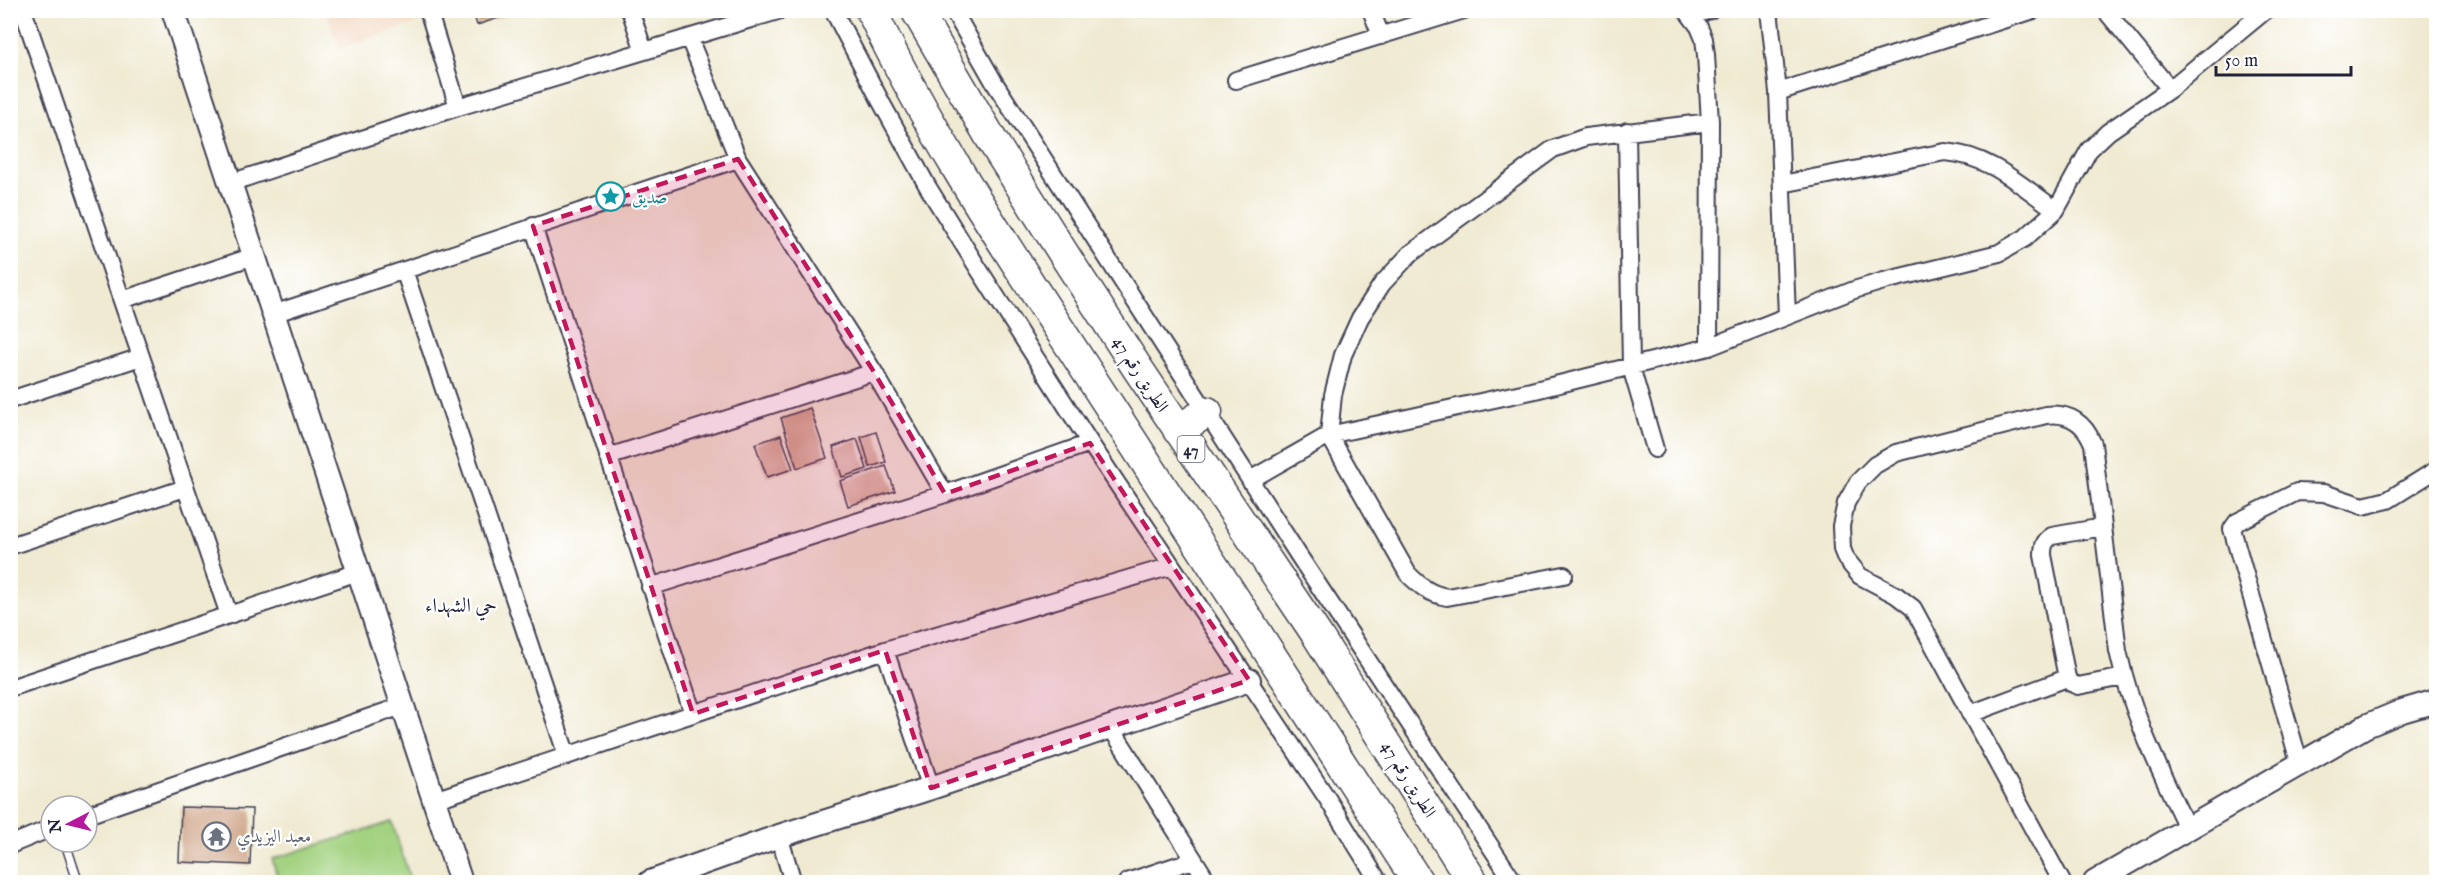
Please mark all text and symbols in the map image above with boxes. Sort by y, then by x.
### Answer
scale bar [2216,39,2351,77]
text: 50 m [2225,50,2258,73]
place icon: صديق [595,181,627,213]
place label: صديق [632,187,667,210]
street label: الطريق رقم 47 [1103,332,1173,419]
road number: 47 [1178,436,1204,462]
district label: حي الشهداء [425,594,497,621]
street label: الطريق رقم 47 [1372,737,1440,825]
north arrow [39,794,99,854]
text: N [45,817,67,835]
temple icon: معبد اليزيدي [200,820,232,852]
place label: معبد اليزيدي [237,826,311,851]

